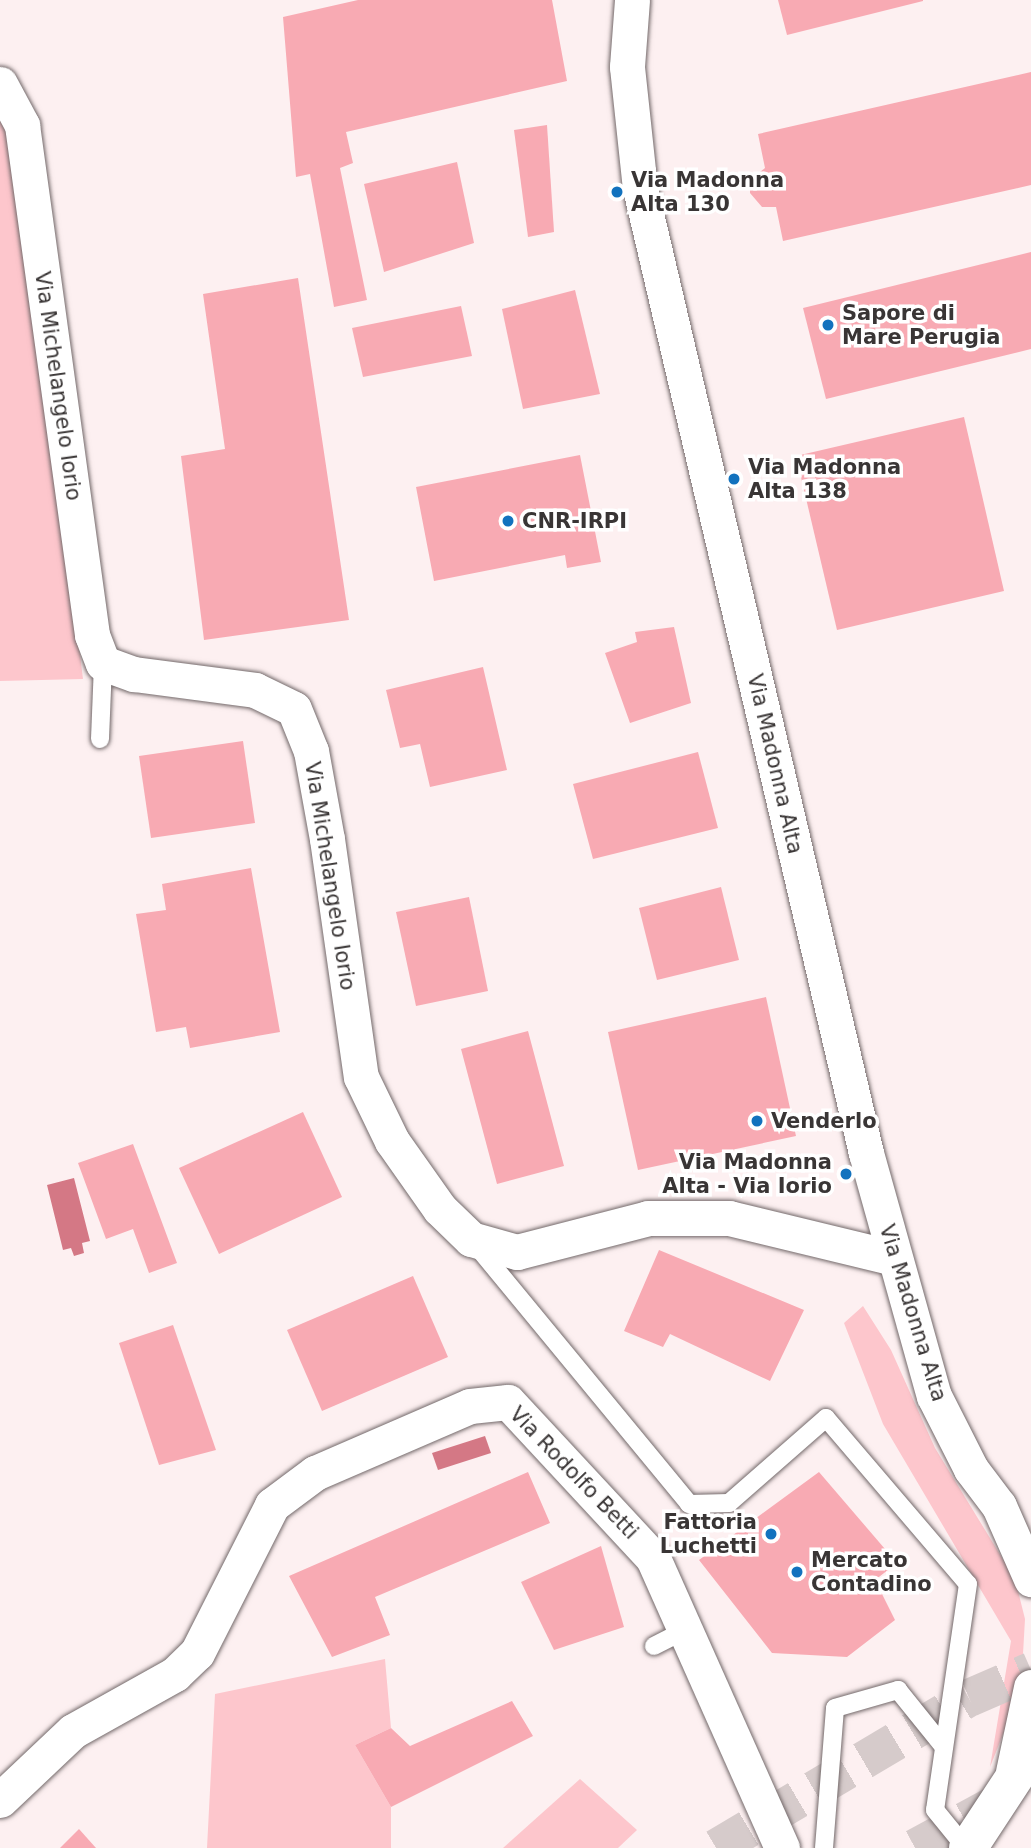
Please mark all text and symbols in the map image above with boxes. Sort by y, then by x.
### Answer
place label: Via Madonna Alta 130 [631,167,784,217]
marker: Via Madonna Alta 130 [609,184,625,200]
street label: Via Michelangelo Iorio [29,270,87,502]
place label: Sapore di Mare Perugia [842,300,1000,350]
marker: Sapore di Mare Perugia [820,317,836,333]
place label: Via Madonna Alta 138 [748,454,901,504]
marker: Via Madonna Alta 138 [726,471,742,487]
place label: CNR-IRPI [522,508,627,534]
marker: CNR-IRPI [500,513,516,529]
street label: Via Madonna Alta [742,672,808,856]
street label: Via Michelangelo Iorio [299,760,361,992]
place label: Venderlo [771,1108,877,1134]
marker: Venderlo [749,1113,765,1129]
place label: Via Madonna Alta - Via Iorio [662,1149,832,1199]
marker: Via Madonna Alta - Via Iorio [838,1166,854,1182]
street label: Via Madonna Alta [874,1221,952,1405]
street label: Via Rodolfo Betti [504,1402,644,1544]
place label: Fattoria Luchetti [660,1509,757,1559]
marker: Fattoria Luchetti [763,1526,779,1542]
place label: Mercato Contadino [811,1547,932,1597]
marker: Mercato Contadino [789,1564,805,1580]

